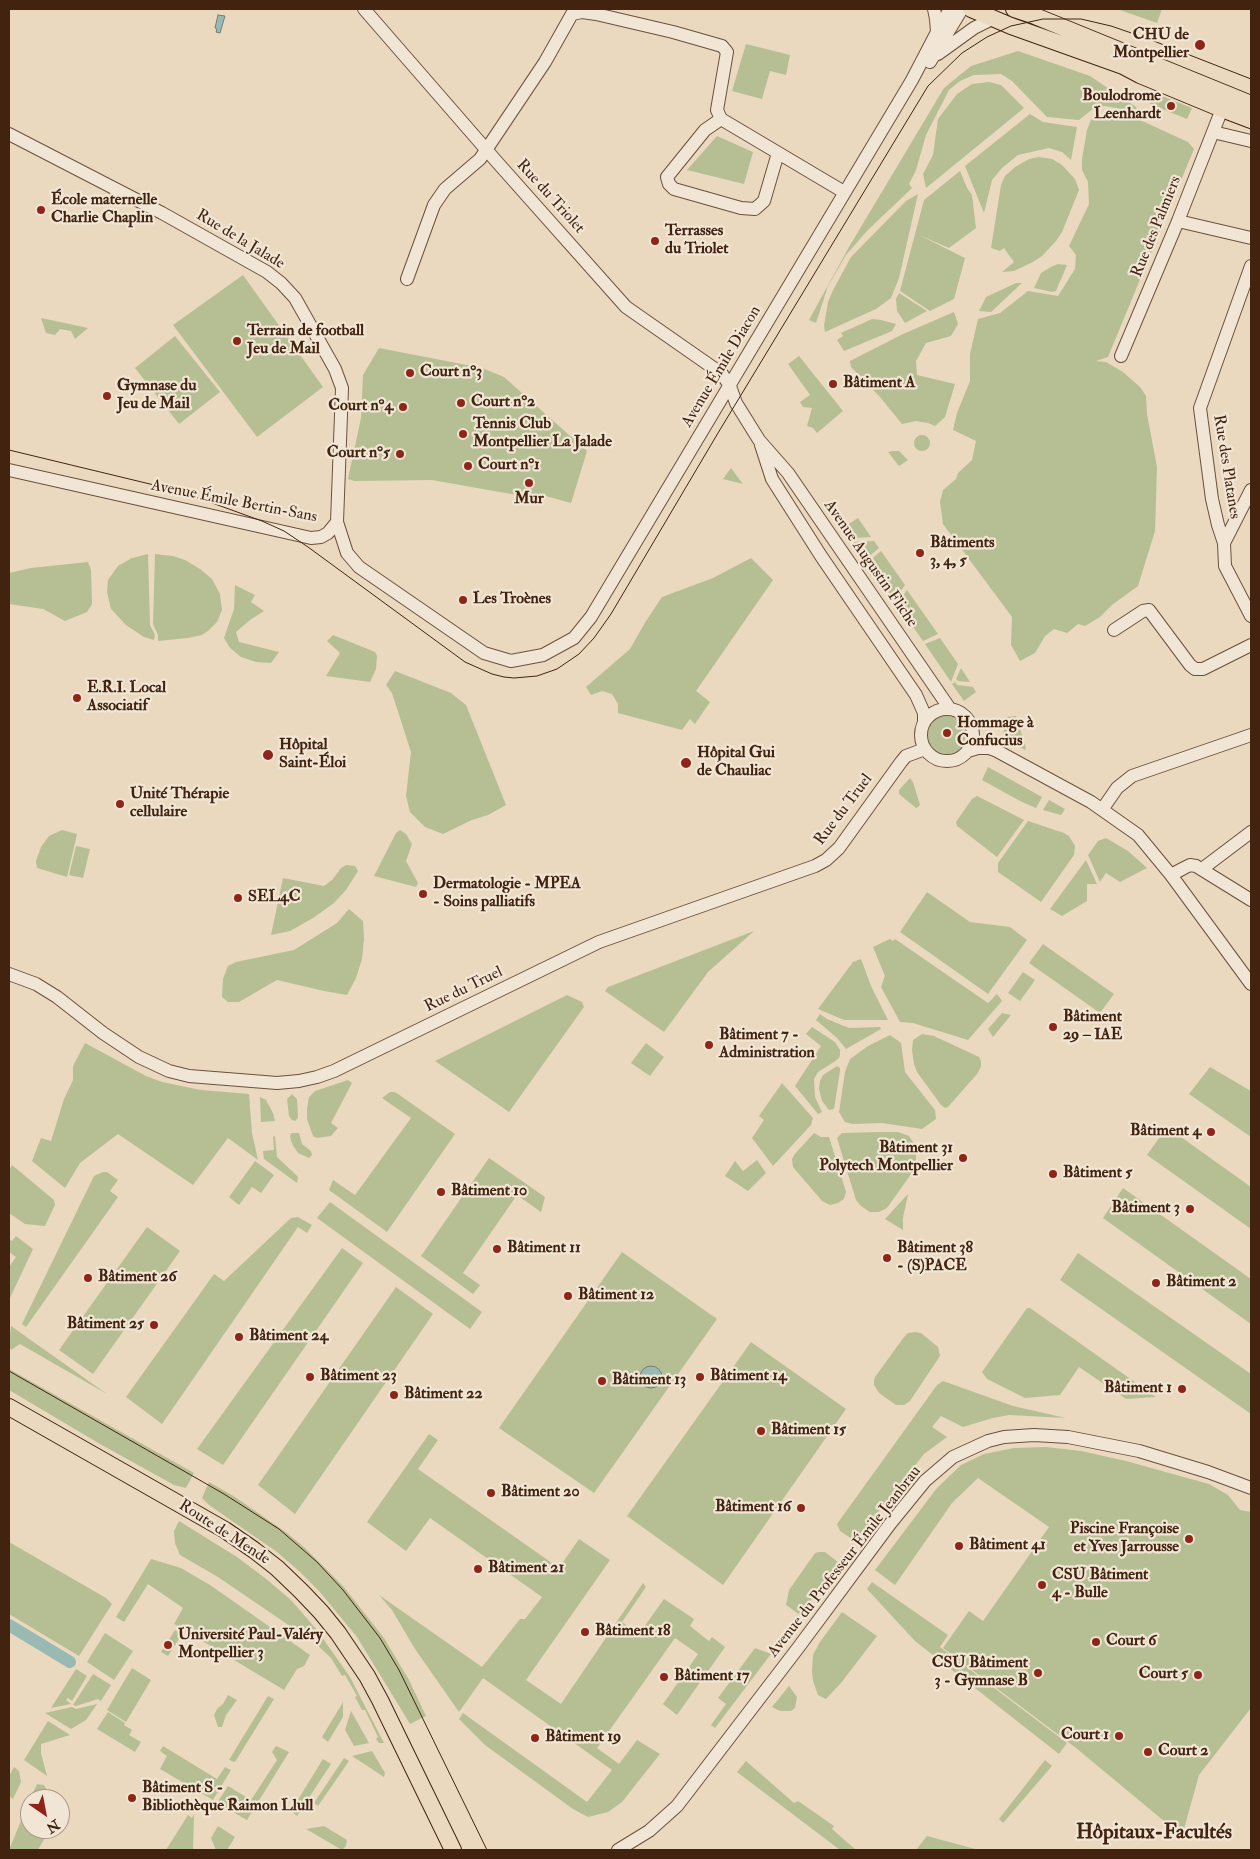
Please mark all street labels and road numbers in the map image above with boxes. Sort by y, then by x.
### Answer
street label: Rue du Triolet [512,156,588,238]
street label: Rue des Palmiers [1128,174,1186,280]
street label: Rue de la Jalade [192,206,288,274]
street label: Avenue Émile Diacon [678,303,766,431]
street label: Rue des Platanes [1208,414,1244,520]
street label: Avenue Émile Bertin-Sans [149,476,319,528]
street label: Avenue Augustin Fliche [819,497,921,631]
street label: Rue du Truel [811,771,877,849]
street label: Rue du Truel [422,963,506,1017]
street label: Avenue du Professeur Émile Jeanbrau [764,1462,926,1662]
street label: Route de Mende [175,1496,273,1570]

